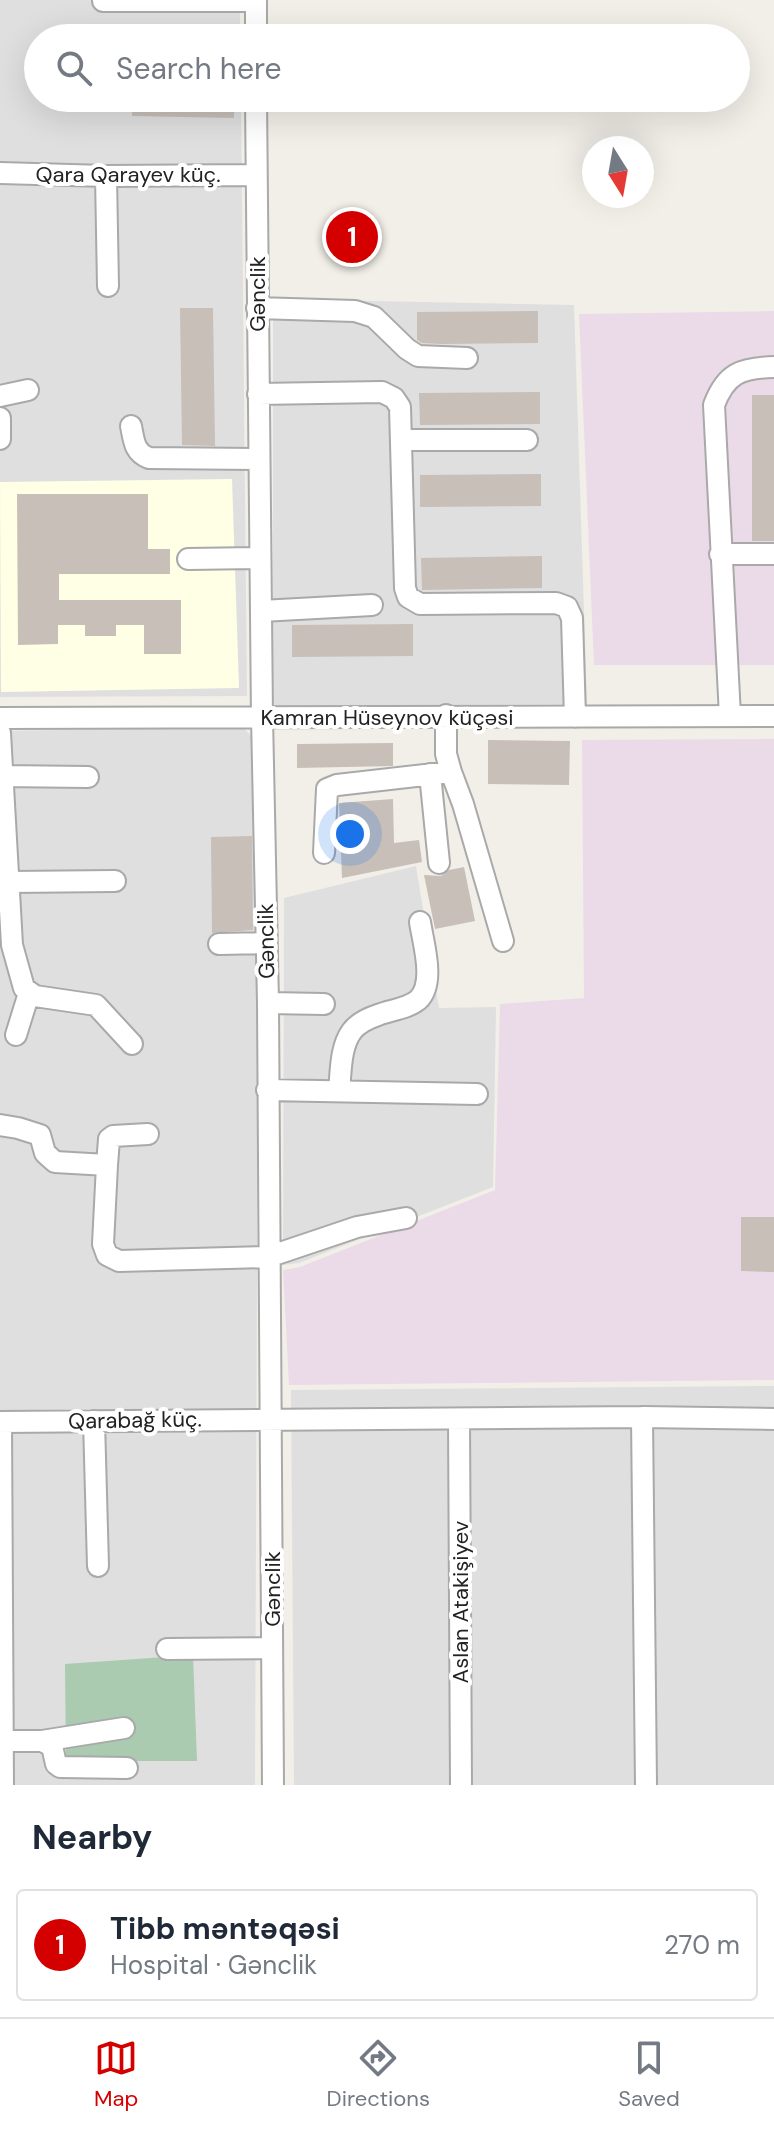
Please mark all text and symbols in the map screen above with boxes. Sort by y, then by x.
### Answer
search box [24,24,750,112]
icon: search [52,46,96,90]
text: Search here [116,49,282,88]
north arrow [582,136,654,208]
street label: Qara Qarayev küç. [35,160,221,189]
pin: 1 [326,207,378,267]
street label: Gənclik [243,256,272,332]
street label: Kamran Hüseynov küçəsi [260,703,514,732]
your location [330,814,370,854]
street label: Gənclik [251,903,281,979]
street label: Qarabağ küç. [68,1404,202,1436]
street label: Aslan Atakişiyev [446,1520,475,1683]
street label: Gənclik [258,1551,287,1627]
text: Nearby [32,1815,152,1860]
text: Tibb məntəqəsi [110,1909,340,1948]
text: 1 [55,1928,65,1962]
text: 270 m [664,1928,740,1962]
text: Hospital · Gənclik [110,1948,317,1982]
tab: Map [94,2036,138,2113]
tab: Directions [327,2036,430,2113]
tab: Saved [618,2036,680,2113]

